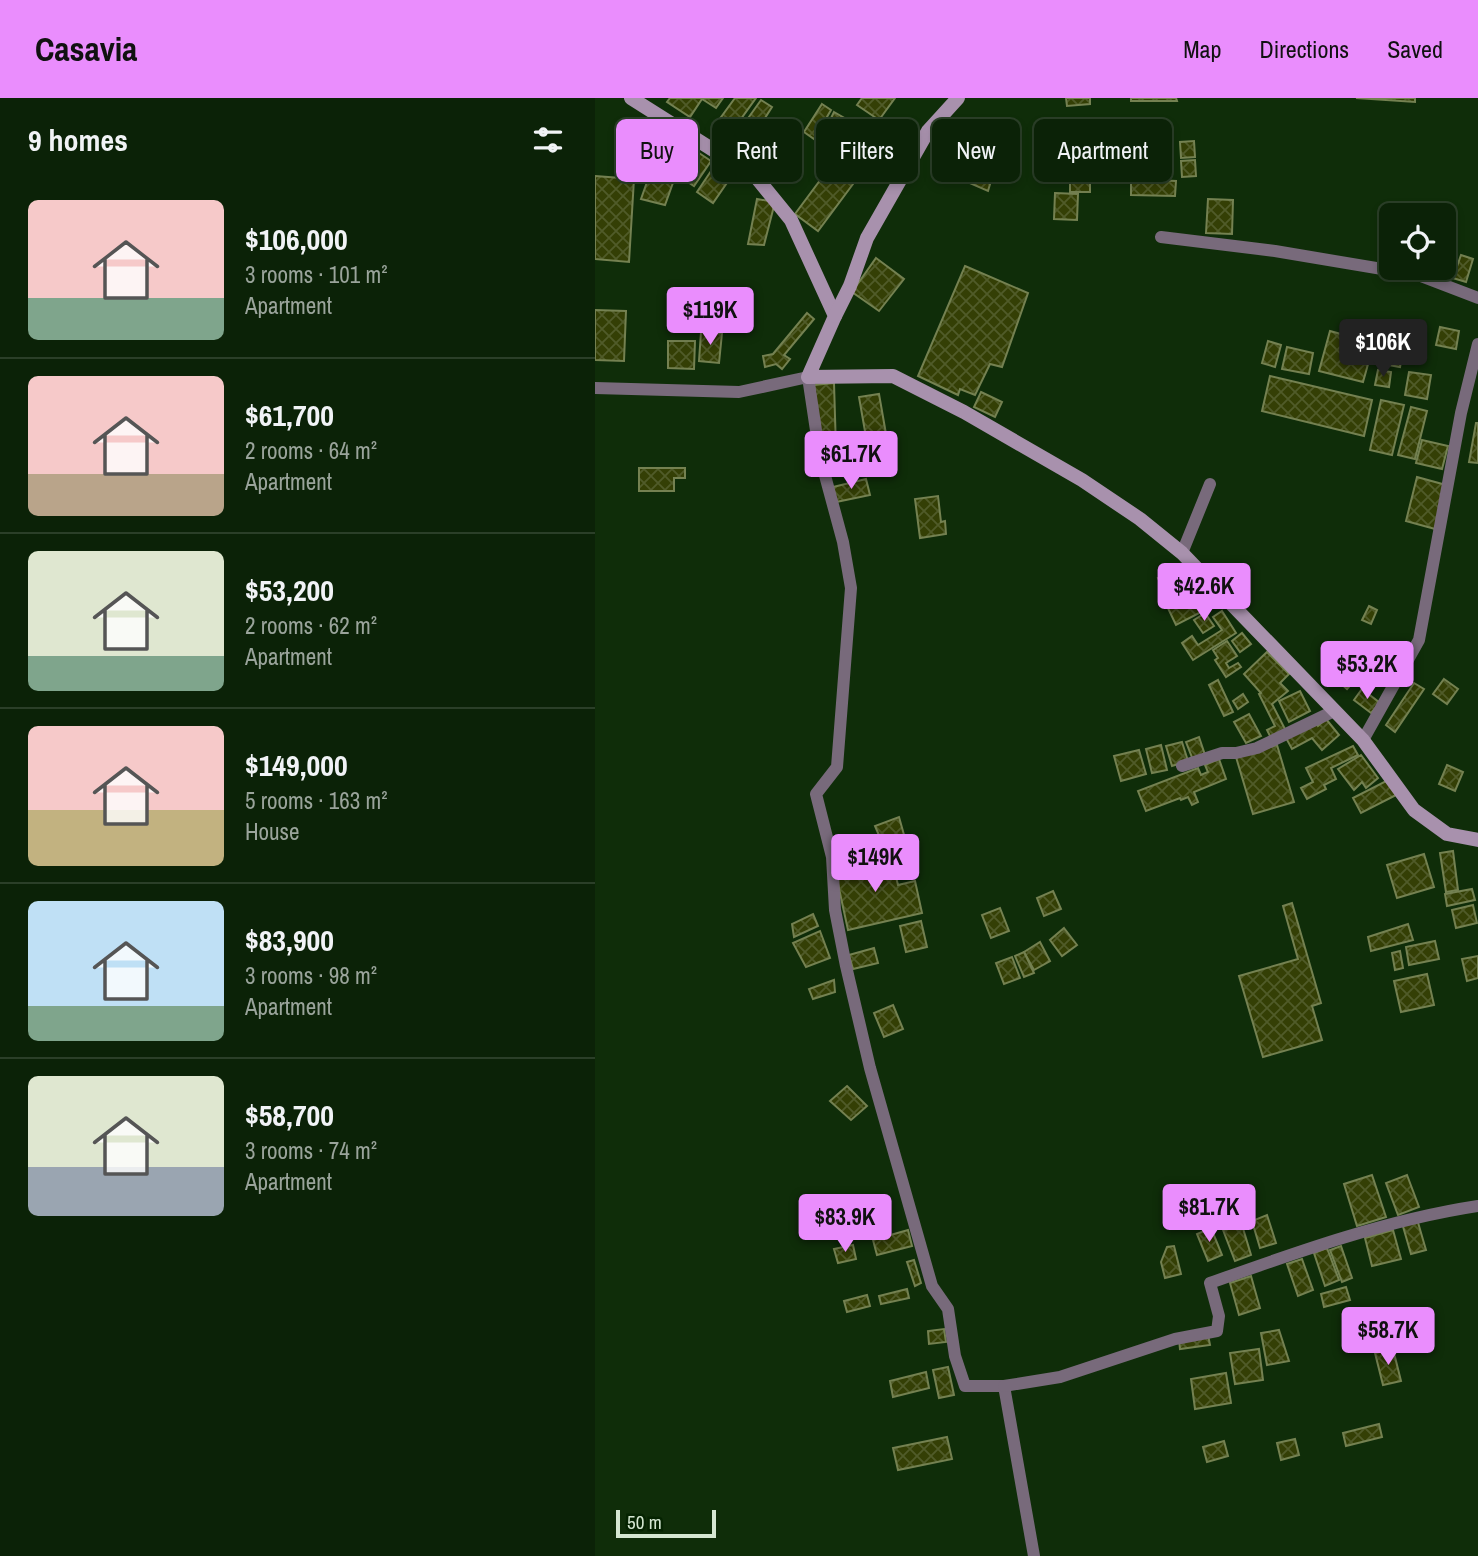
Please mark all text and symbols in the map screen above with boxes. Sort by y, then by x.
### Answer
text: Casavia [35,27,137,71]
text: Map [1183,33,1221,65]
text: Directions [1259,33,1349,65]
text: Saved [1387,33,1443,65]
chip: Buy [616,119,698,182]
chip: Rent [712,119,802,182]
chip: Filters [816,119,918,182]
chip: New [932,119,1020,182]
chip: Apartment [1034,119,1172,182]
text: 9 homes [28,120,128,160]
icon: filters [529,121,567,159]
map controls [1379,203,1456,280]
button: locate [1379,203,1456,280]
text: $106,000 [245,219,348,259]
icon: home [84,228,168,312]
text: 3 rooms · 101 m² [245,259,388,290]
pin: $119K [661,288,759,347]
text: Apartment [245,290,332,321]
text: $119K [683,294,737,325]
pin: $106K [1334,320,1432,379]
text: $106K [1355,326,1411,357]
text: $61,700 [245,395,334,435]
icon: home [84,404,168,488]
pin: $61.7K [794,432,908,491]
text: 2 rooms · 64 m² [245,435,377,466]
text: $61.7K [821,438,881,469]
text: Apartment [245,466,332,497]
pin: $42.6K [1147,564,1261,623]
text: $53,200 [245,570,334,610]
text: $42.6K [1174,570,1234,601]
icon: home [84,579,168,663]
text: 2 rooms · 62 m² [245,610,377,641]
text: Apartment [245,641,332,672]
pin: $53.2K [1310,642,1424,701]
text: $53.2K [1337,648,1397,679]
text: $149,000 [245,745,348,785]
icon: home [84,754,168,838]
text: 5 rooms · 163 m² [245,785,388,816]
text: House [245,816,300,847]
pin: $149K [826,834,924,894]
text: $149K [847,841,903,872]
text: $83,900 [245,920,334,960]
icon: home [84,929,168,1013]
text: 3 rooms · 98 m² [245,960,377,991]
text: Apartment [245,991,332,1022]
text: $58,700 [245,1095,334,1135]
icon: home [84,1104,168,1188]
text: 3 rooms · 74 m² [245,1135,377,1166]
text: Apartment [245,1166,332,1197]
pin: $81.7K [1152,1184,1266,1244]
text: $81.7K [1179,1191,1239,1222]
pin: $83.9K [788,1194,902,1254]
text: $83.9K [815,1201,875,1232]
pin: $58.7K [1331,1308,1445,1367]
text: $58.7K [1358,1314,1418,1345]
scale bar [616,1507,716,1539]
text: 50 m [627,1509,662,1535]

